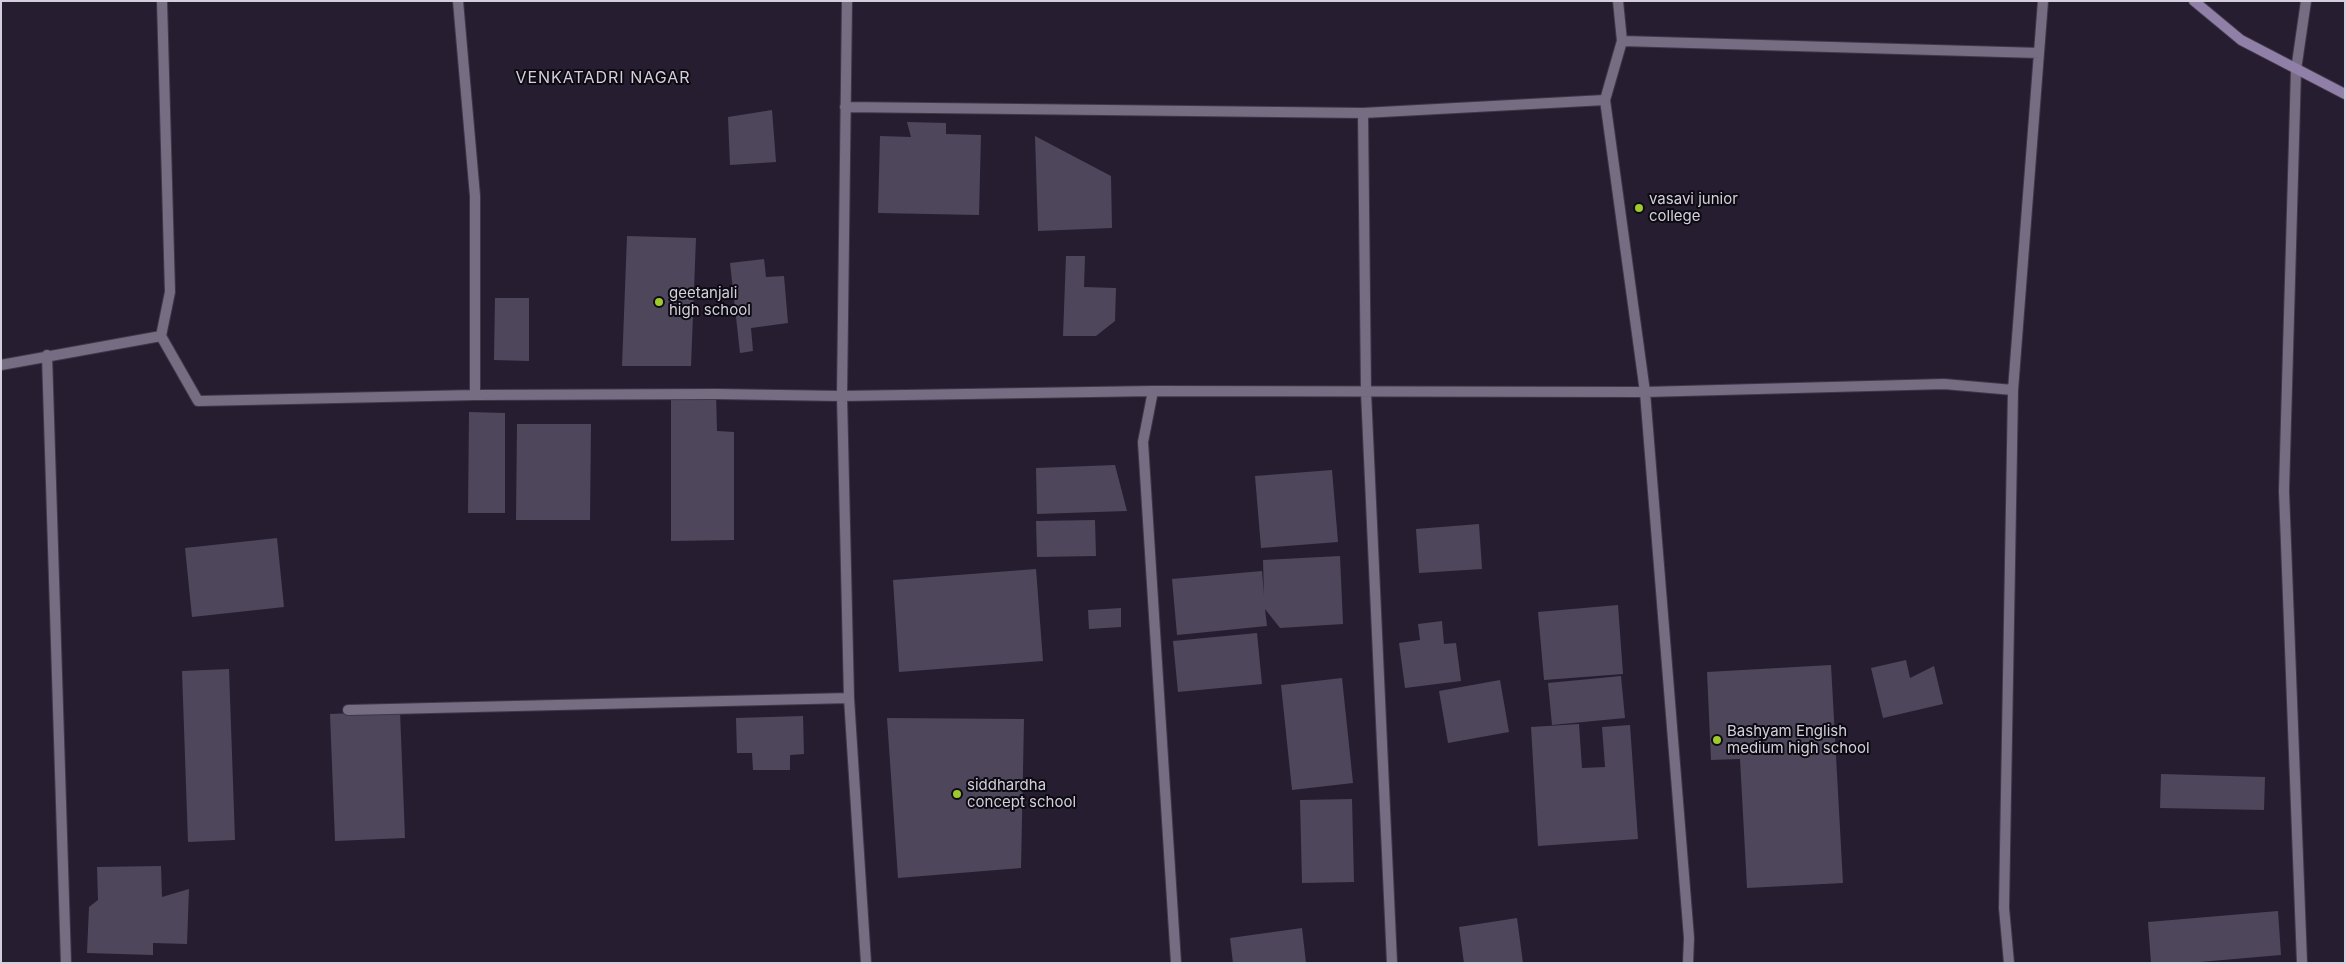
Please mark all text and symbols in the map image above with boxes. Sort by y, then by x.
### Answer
district label: VENKATADRI NAGAR [513,68,693,88]
place label: vasavi junior college [1649,190,1738,225]
marker: vasavi junior college [1633,202,1645,214]
place label: geetanjali high school [669,284,751,319]
marker: geetanjali high school [653,296,665,308]
place label: Bashyam English medium high school [1727,722,1870,757]
marker: Bashyam English medium high school [1711,734,1723,746]
place label: siddhardha concept school [967,776,1076,811]
marker: siddhardha concept school [951,788,963,800]

